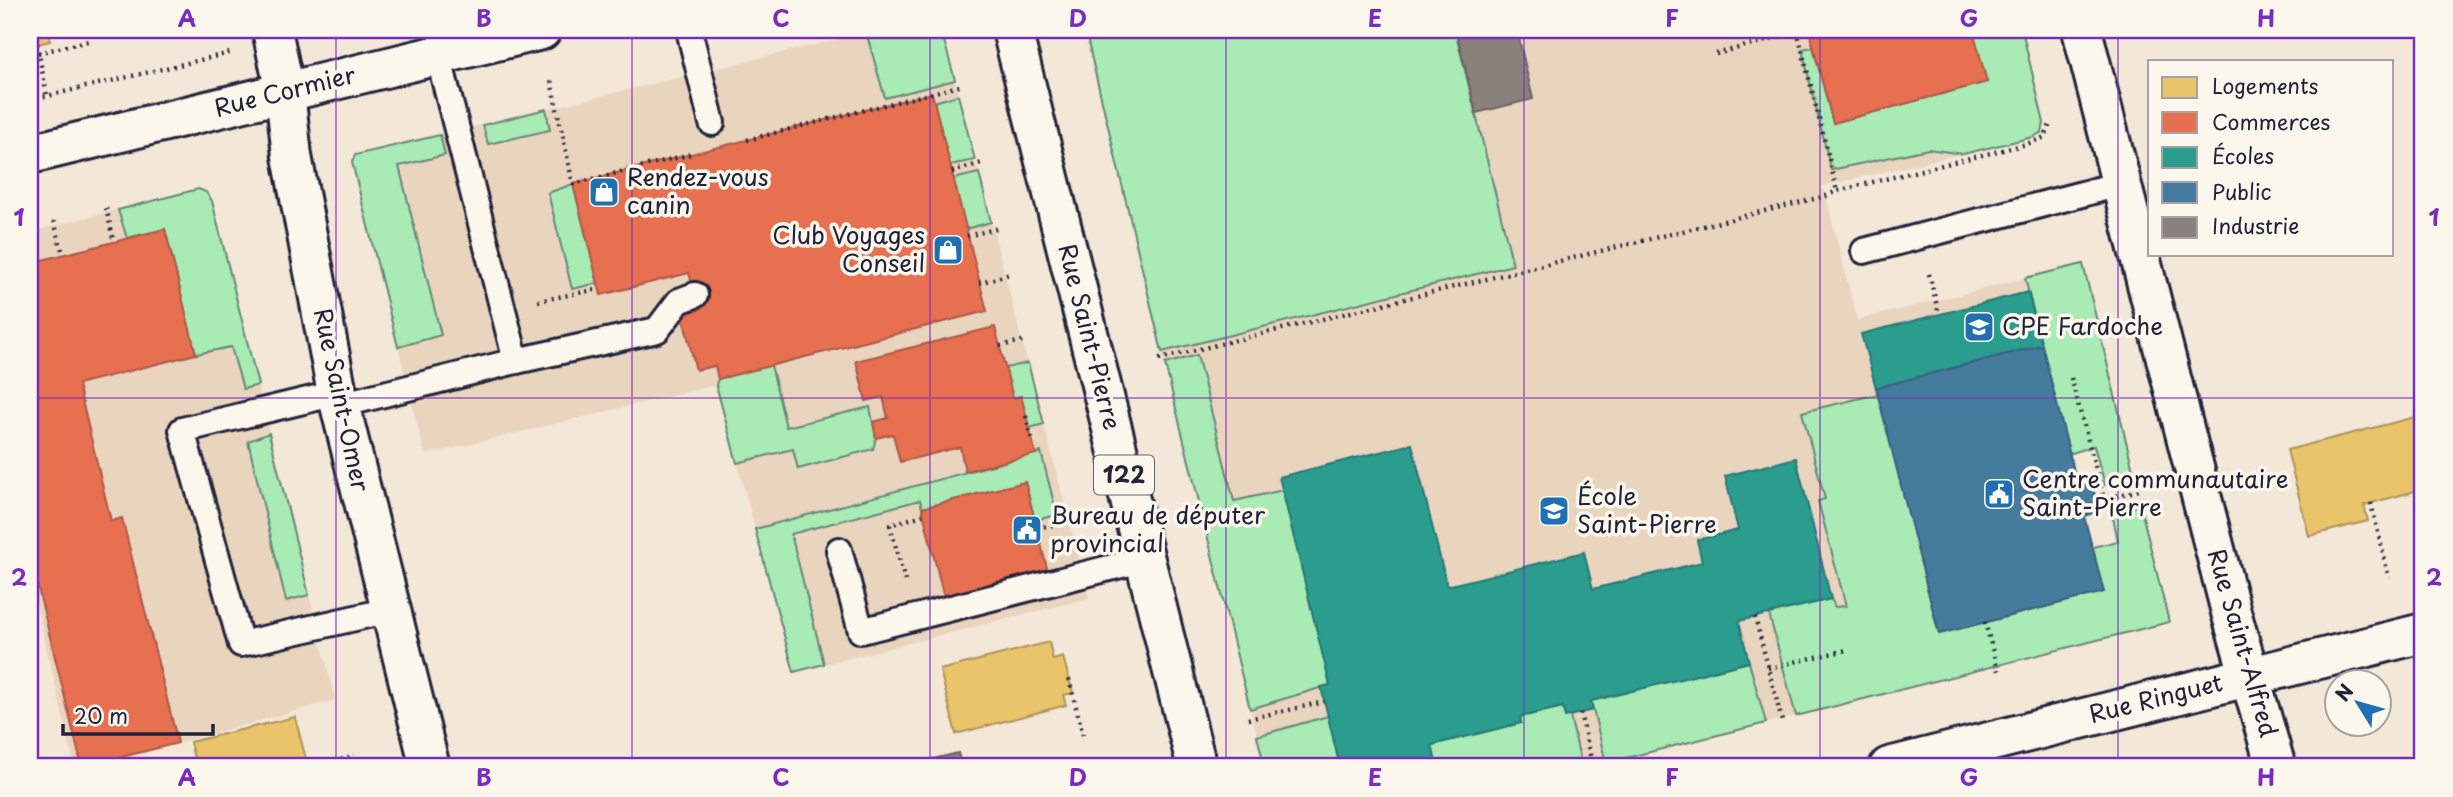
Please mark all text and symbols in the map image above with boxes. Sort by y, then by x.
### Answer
text: A [178,0,196,35]
text: B [476,0,492,35]
text: C [772,0,790,35]
text: D [1069,0,1087,35]
text: E [1368,0,1382,35]
text: F [1665,0,1679,35]
text: G [1960,0,1978,35]
text: H [2257,0,2275,35]
street label: Rue Cormier [210,55,359,125]
legend [2148,60,2394,256]
text: Logements [2212,69,2319,101]
text: Commerces [2212,105,2330,137]
text: Écoles [2212,139,2274,171]
place label: Rendez-vous canin [627,158,769,222]
shop icon: Rendez-vous canin [587,175,621,209]
text: Public [2212,175,2272,207]
text: 1 [14,199,25,234]
text: 1 [2429,199,2440,234]
text: Industrie [2212,209,2299,241]
place label: Club Voyages Conseil [772,216,925,280]
shop icon: Club Voyages Conseil [931,233,965,267]
street label: Rue Saint-Pierre [1050,240,1131,433]
street label: Rue Saint-Omer [306,305,380,495]
place label: CPE Fardoche [2002,307,2163,343]
school or university icon: CPE Fardoche [1962,310,1996,344]
road number: 122 [1094,456,1154,495]
place label: Centre communautaire Saint-Pierre [2022,460,2288,524]
place label: École Saint-Pierre [1577,477,1717,541]
public building icon: Centre communautaire Saint-Pierre [1982,477,2016,511]
school or university icon: École Saint-Pierre [1537,494,1571,528]
place label: Bureau de députer provincial [1050,496,1266,560]
public building icon: Bureau de députer provincial [1010,513,1044,547]
street label: Rue Saint-Alfred [2200,544,2288,741]
text: 2 [11,559,27,594]
text: 2 [2426,559,2442,594]
street label: Rue Ringuet [2085,663,2226,731]
north arrow [2324,668,2394,738]
text: N [2328,678,2359,707]
scale bar [63,692,214,736]
text: 20 m [74,699,128,731]
text: A [178,759,196,794]
text: B [476,759,492,794]
text: C [772,759,790,794]
text: D [1069,759,1087,794]
text: E [1368,759,1382,794]
text: F [1665,759,1679,794]
text: G [1960,759,1978,794]
text: H [2257,759,2275,794]

